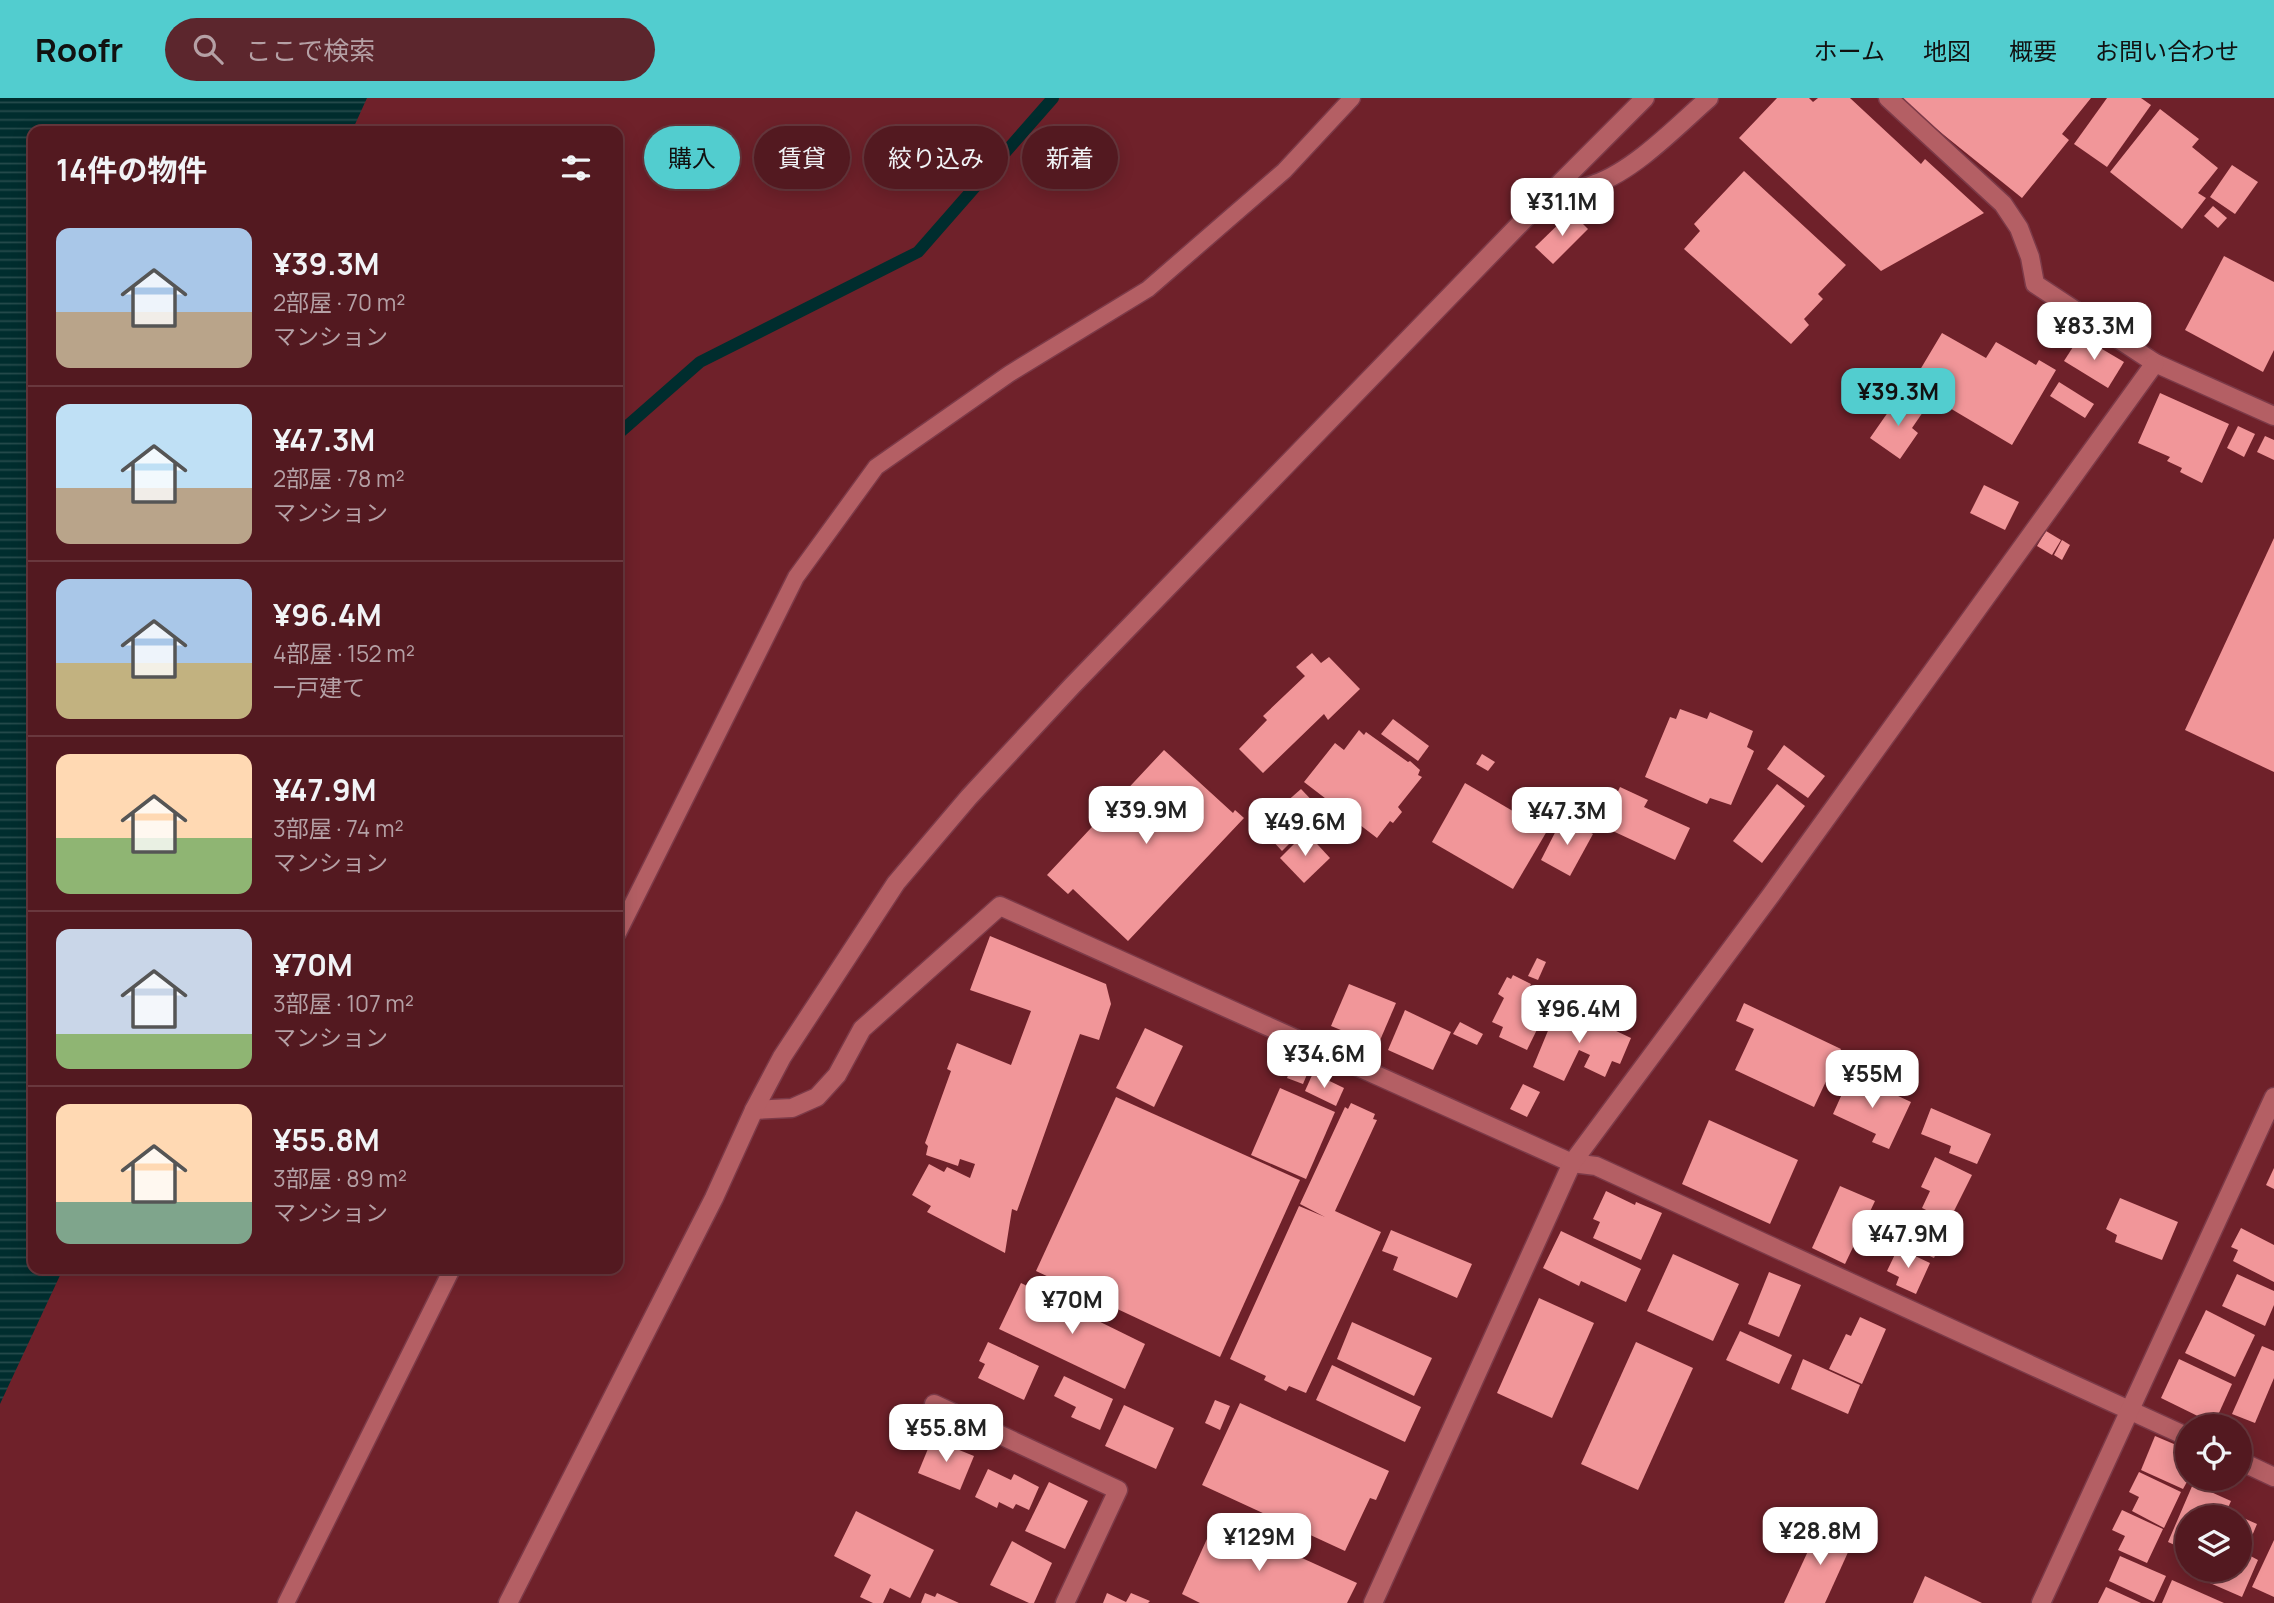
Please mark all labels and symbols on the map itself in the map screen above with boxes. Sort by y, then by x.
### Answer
pin: ¥31.1M [1505,178,1619,238]
pin: ¥83.3M [2037,302,2151,362]
pin: ¥39.3M [1841,368,1955,428]
pin: ¥39.9M [1089,786,1203,846]
pin: ¥47.3M [1510,788,1624,847]
pin: ¥49.6M [1248,798,1362,858]
pin: ¥96.4M [1522,986,1636,1045]
pin: ¥34.6M [1267,1030,1381,1090]
pin: ¥55M [1831,1051,1913,1110]
pin: ¥47.9M [1851,1210,1965,1270]
pin: ¥70M [1031,1276,1113,1336]
pin: ¥55.8M [889,1404,1003,1464]
pin: ¥28.8M [1763,1508,1877,1567]
pin: ¥129M [1210,1514,1308,1573]

